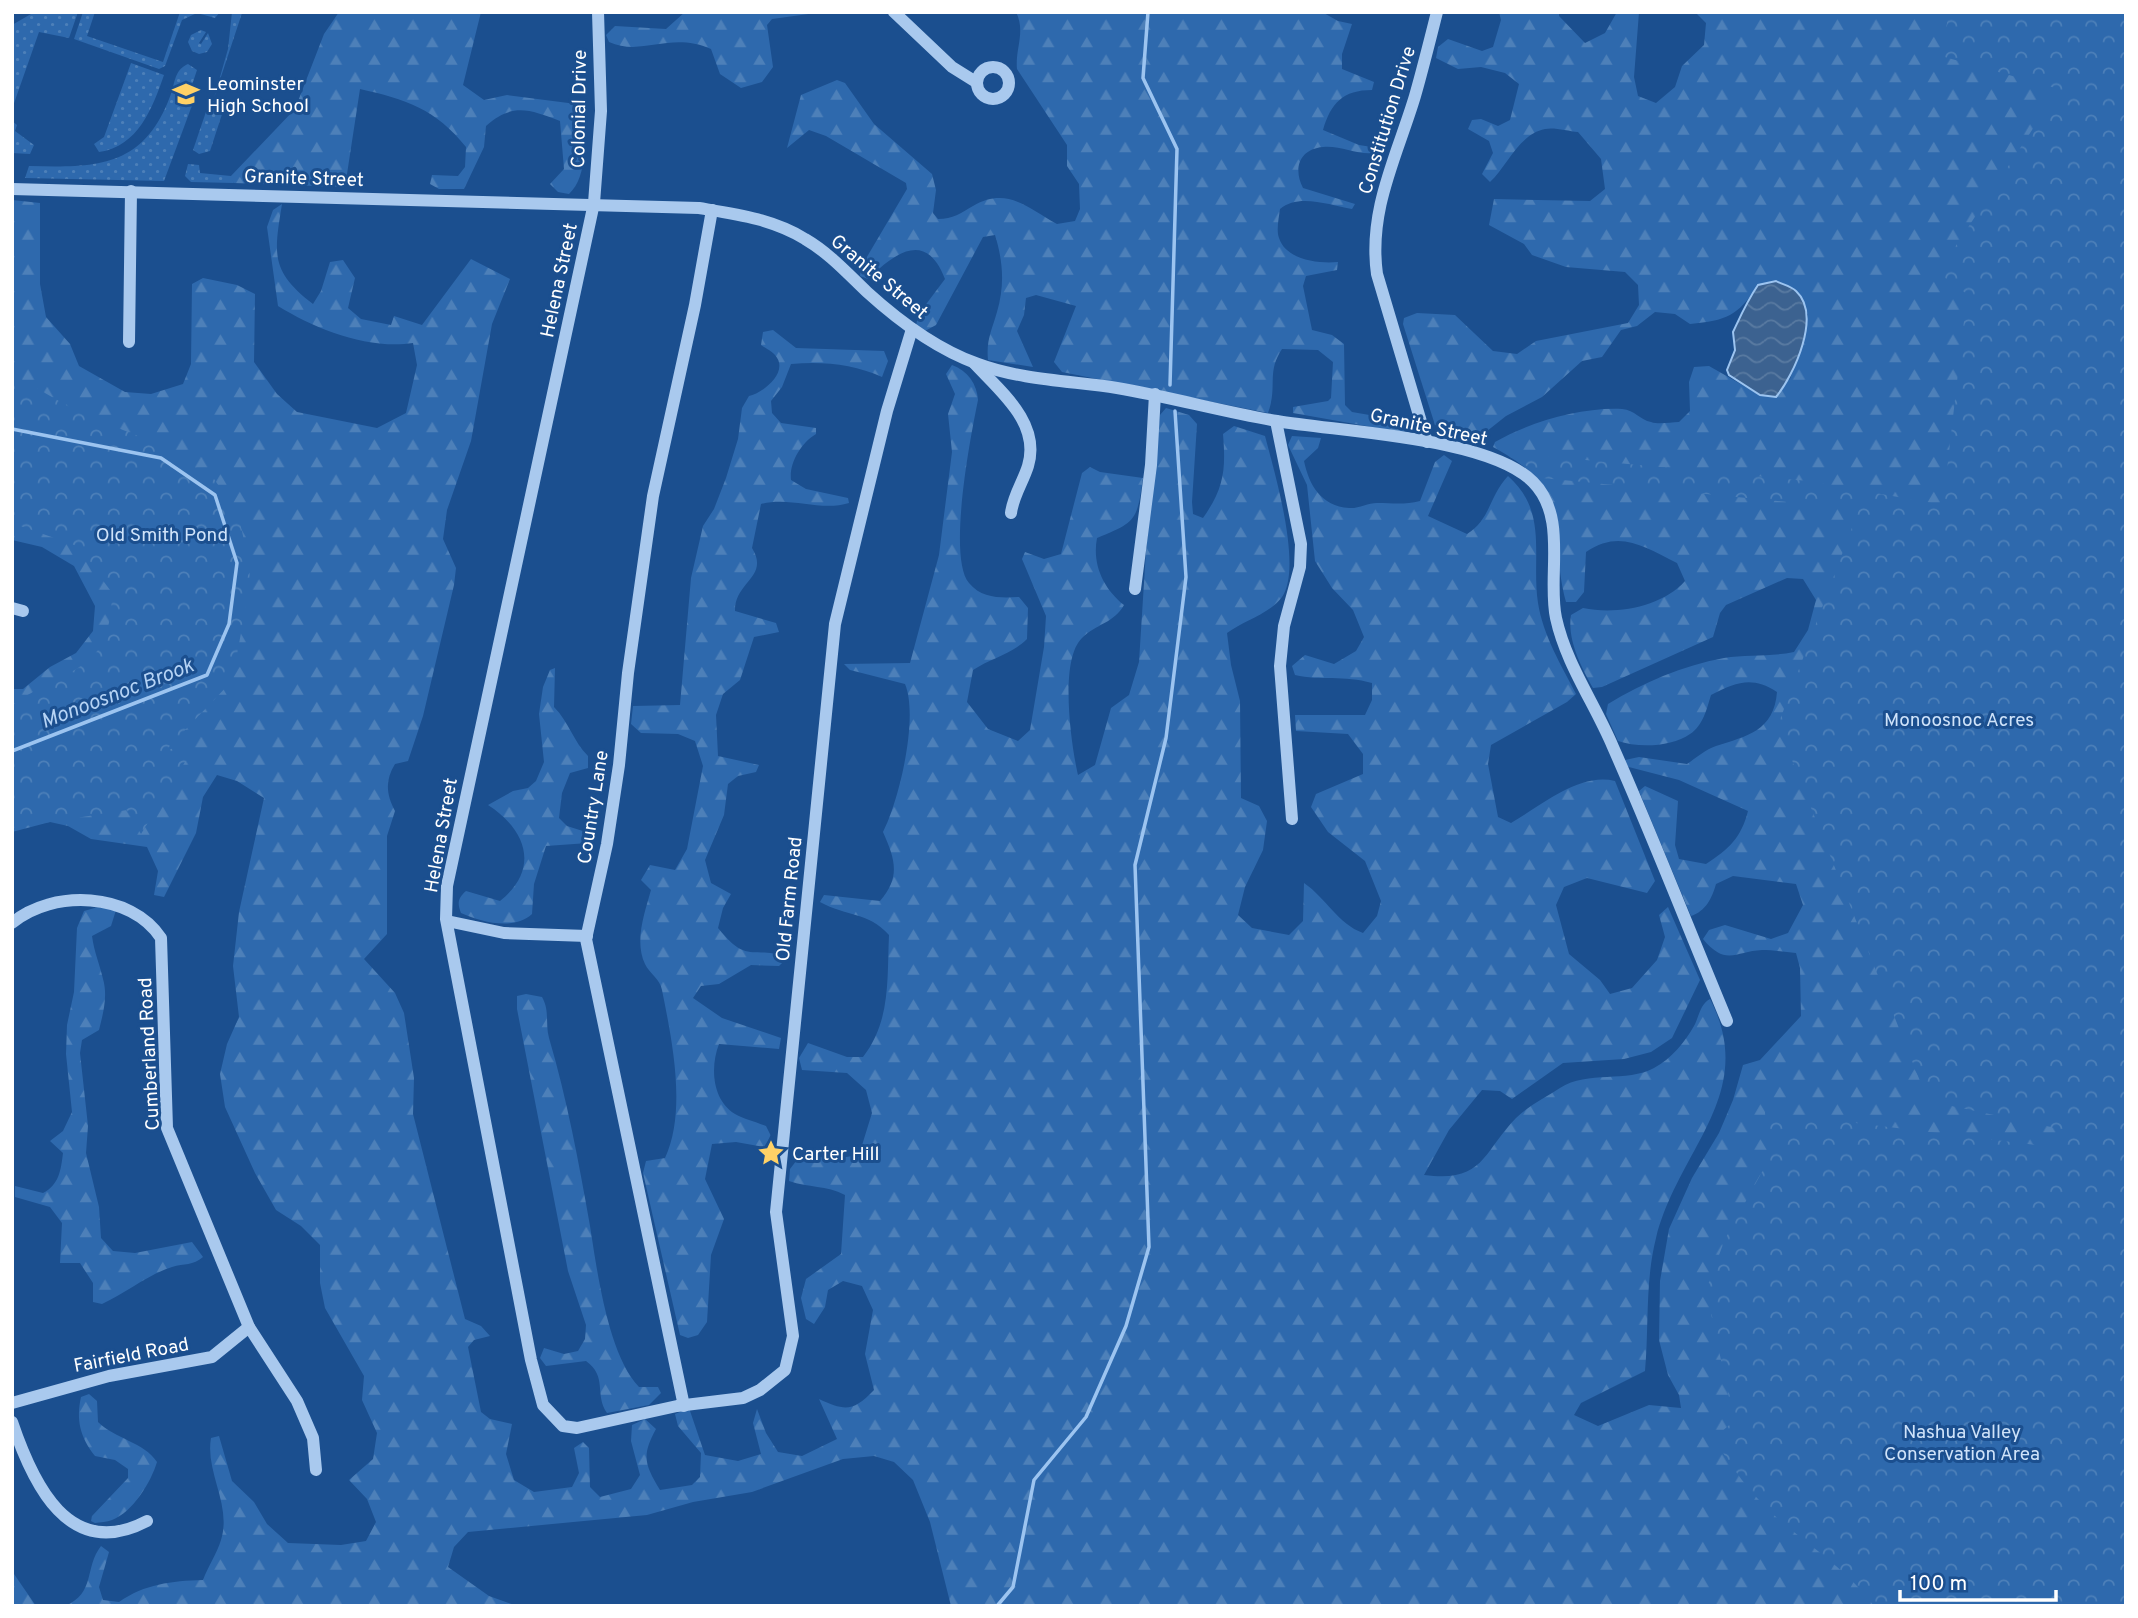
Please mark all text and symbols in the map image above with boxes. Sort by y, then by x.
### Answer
street label: Constitution Drive [1354,44,1422,198]
street label: Colonial Drive [567,50,593,168]
place label: Leominster High School [207,73,309,119]
school or university icon: Leominster High School [171,79,201,109]
street label: Granite Street [244,165,364,193]
street label: Helena Street [536,221,584,340]
street label: Granite Street [825,230,932,325]
street label: Granite Street [1367,404,1490,452]
park label: Old Smith Pond [96,524,228,548]
water label: Monoosnoc Brook [37,653,198,736]
park label: Monoosnoc Acres [1884,709,2034,733]
street label: Country Lane [573,749,615,866]
street label: Helena Street [420,776,464,895]
street label: Old Farm Road [772,836,808,963]
street label: Cumberland Road [134,977,166,1131]
place icon: Carter Hill [756,1138,786,1168]
place label: Carter Hill [792,1143,880,1167]
street label: Fairfield Road [72,1333,191,1379]
park label: Nashua Valley Conservation Area [1884,1421,2040,1467]
scale bar [1900,1558,2056,1602]
text: 100 m [1910,1571,1967,1598]

